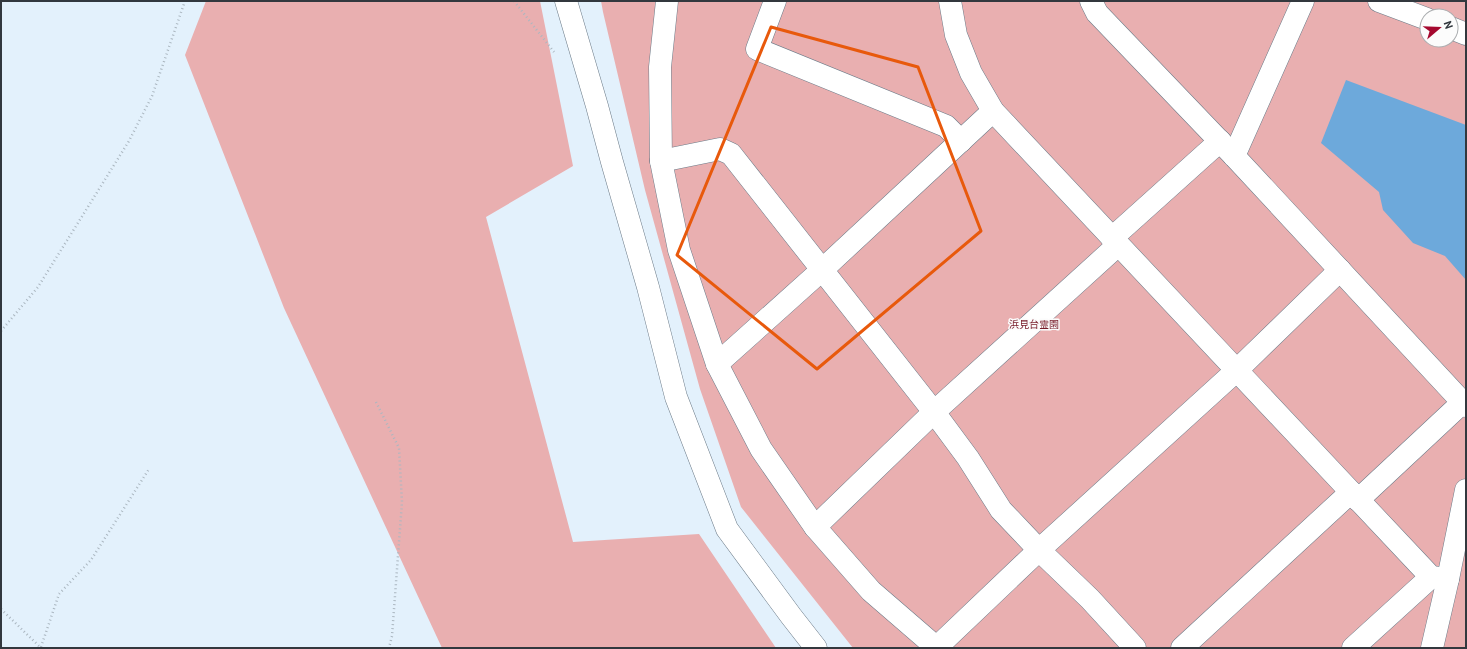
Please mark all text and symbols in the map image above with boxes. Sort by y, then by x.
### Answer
north arrow [1419,8,1459,48]
text: N [1441,19,1456,30]
park label: 浜見台霊園 [1009,318,1059,331]

